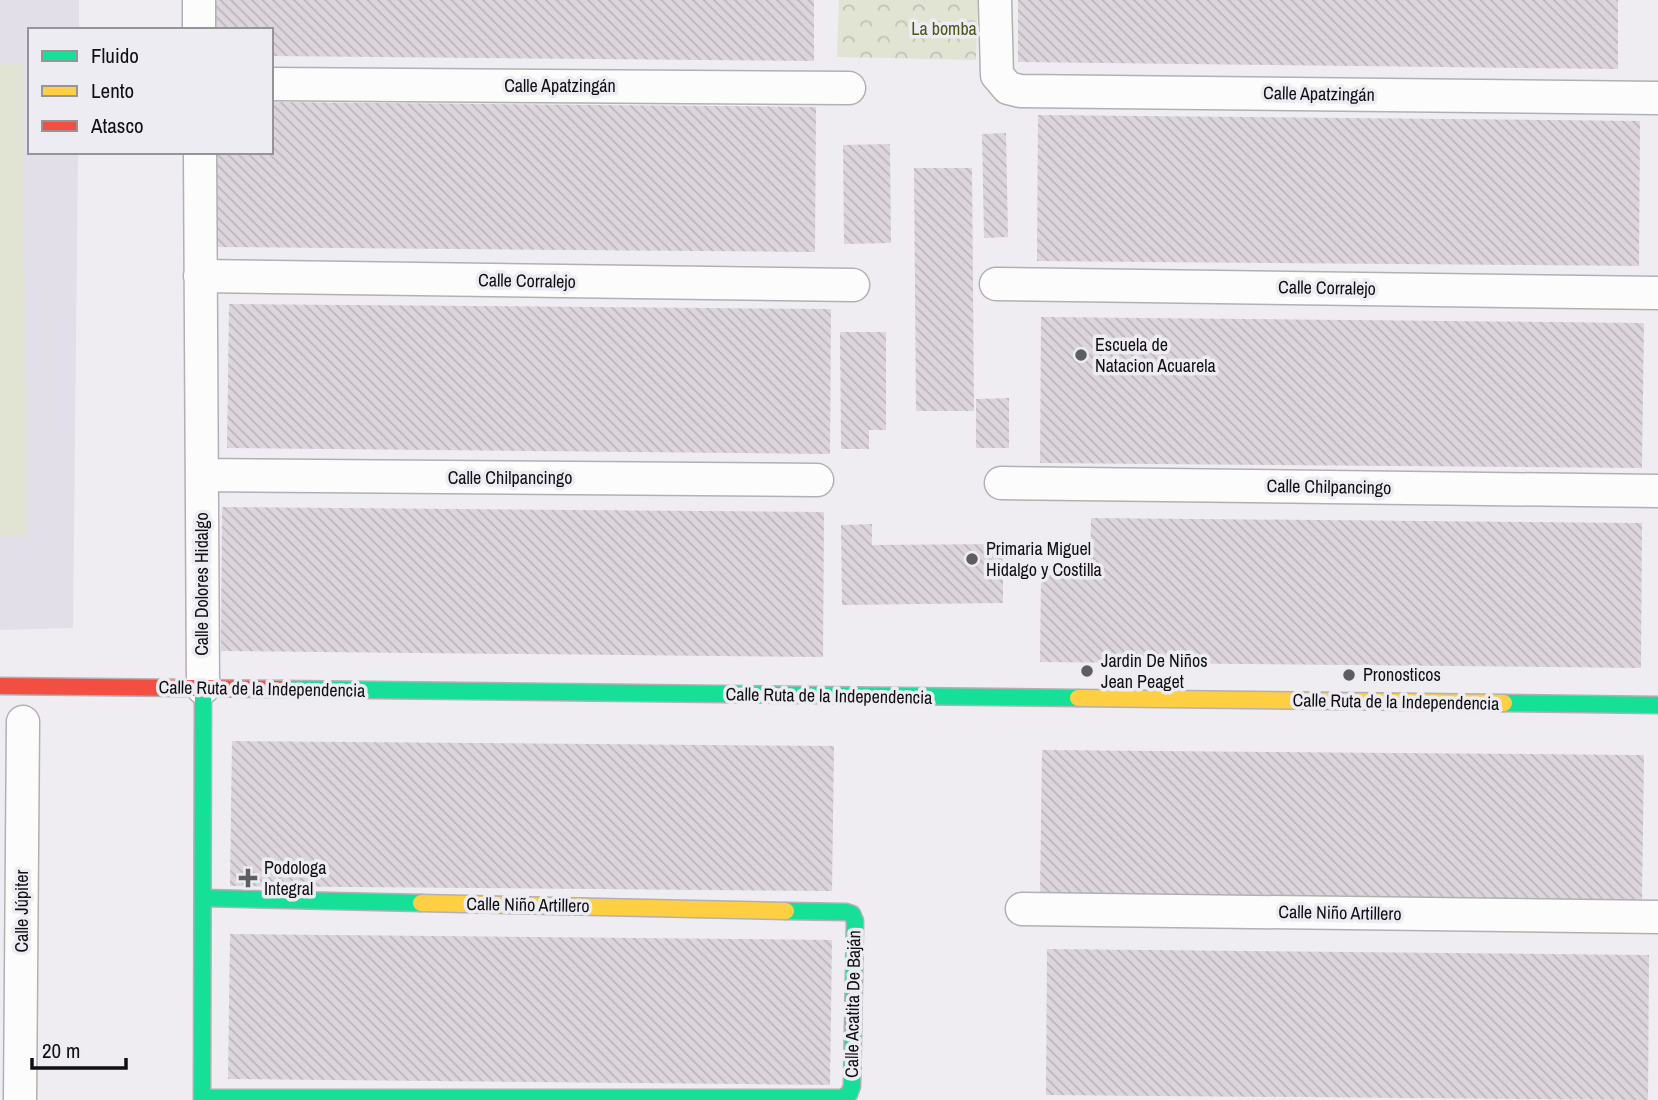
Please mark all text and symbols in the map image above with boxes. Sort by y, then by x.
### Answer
park label: La bomba [911,16,977,41]
legend [28,28,273,154]
text: Fluido [91,41,139,70]
street label: Calle Apatzingán [504,73,616,98]
text: Lento [91,76,134,105]
street label: Calle Apatzingán [1263,80,1375,107]
text: Atasco [90,111,144,140]
street label: Calle Corralejo [478,267,576,294]
street label: Calle Corralejo [1278,274,1376,301]
place label: Escuela de Natacion Acuarela [1095,332,1216,378]
marker: Escuela de Natacion Acuarela [1073,347,1089,363]
street label: Calle Chilpancingo [448,465,572,490]
street label: Calle Chilpancingo [1266,473,1392,500]
street label: Calle Dolores Hidalgo [189,512,214,656]
place label: Primaria Miguel Hidalgo y Costilla [986,536,1102,582]
marker: Primaria Miguel Hidalgo y Costilla [964,551,980,567]
place label: Jardin De Niños Jean Peaget [1101,648,1208,694]
place label: Pronosticos [1363,662,1441,687]
marker: Jardin De Niños Jean Peaget [1079,663,1095,679]
marker: Pronosticos [1341,667,1357,683]
street label: Calle Ruta de la Independencia [158,674,366,703]
street label: Calle Ruta de la Independencia [725,681,933,710]
street label: Calle Ruta de la Independencia [1292,687,1500,716]
place label: Podologa Integral [264,855,326,901]
marker: Podologa Integral [238,868,258,888]
street label: Calle Júpiter [9,869,34,952]
street label: Calle Niño Artillero [466,891,590,918]
street label: Calle Niño Artillero [1278,899,1402,926]
street label: Calle Acatita De Baján [839,930,866,1078]
scale bar [32,1026,126,1070]
text: 20 m [42,1036,80,1065]

